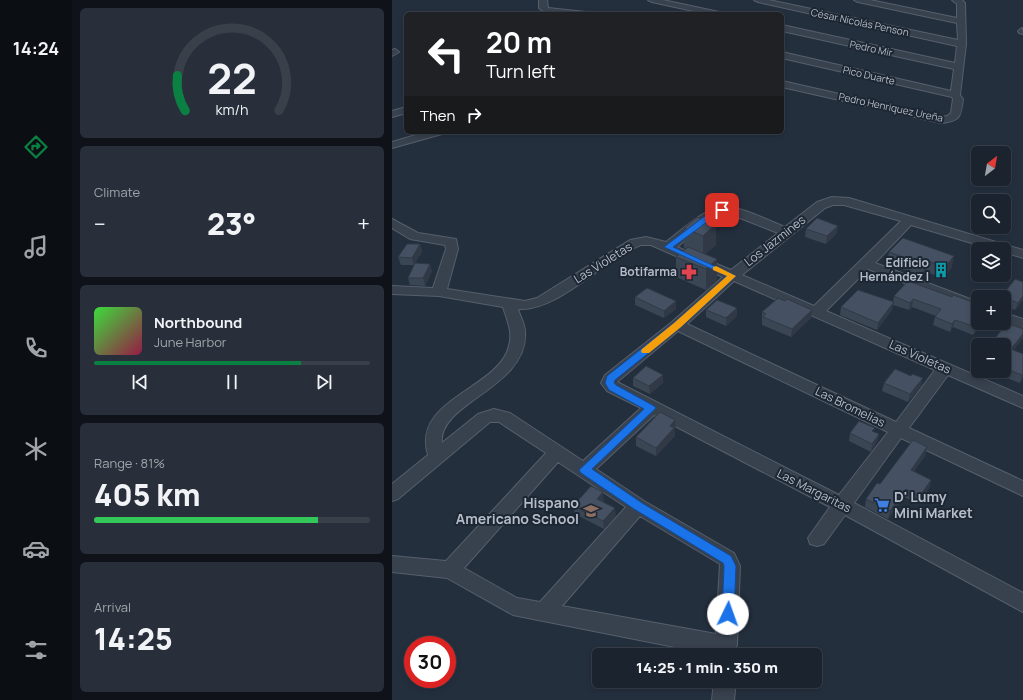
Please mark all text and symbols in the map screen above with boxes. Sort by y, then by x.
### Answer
street label: César Nicolás Penson [810,5,910,39]
text: 20 m [486,23,552,61]
icon: left [420,28,472,80]
text: 14:24 [13,36,59,60]
street label: Pedro Mir [848,37,894,59]
text: 22 [207,50,257,106]
text: Turn left [486,59,556,83]
street label: Pico Duarte [842,62,897,88]
street label: Pedro Henriquez Ureña [837,89,945,125]
text: km/h [215,100,249,119]
icon: right [463,104,485,126]
text: Then [420,105,455,126]
icon: directions [22,133,50,161]
north arrow [971,146,1011,186]
map controls [971,146,1011,378]
text: Climate [94,183,140,201]
pin [705,193,739,227]
button: search [971,194,1011,234]
icon: arrive [711,199,733,221]
text: 23° [207,203,256,244]
text: − [94,209,106,239]
text: + [357,209,370,239]
street label: Los Jazmines [740,211,809,270]
icon: music [22,233,50,261]
street label: Las Violetas [570,238,635,287]
button: layers [971,242,1011,282]
place label: Edificio Hernández I [860,254,929,285]
building icon: Edificio Hernández I [932,261,950,279]
place label: Botifarma [620,263,677,280]
pharmacy icon: Botifarma [680,263,698,281]
button: + [971,290,1011,330]
text: Northbound [154,312,242,333]
text: June Harbor [154,333,227,351]
icon: phone [22,334,50,362]
street label: Las Violetas [887,335,954,378]
button: − [971,338,1011,378]
icon: previous [129,371,151,393]
icon: pause [221,371,243,393]
icon: next [313,371,335,393]
street label: Las Bromelias [812,382,888,431]
icon: climate [22,435,50,463]
text: Range · 81% [94,454,165,472]
street label: Las Margaritas [774,465,854,517]
text: 405 km [94,474,200,515]
place label: D' Lumy Mini Market [894,487,973,522]
place label: Hispano Americano School [456,493,579,528]
supermarket icon: D' Lumy Mini Market [873,496,891,514]
school or university icon: Hispano Americano School [582,502,600,520]
icon: car [22,535,50,563]
position arrow [707,593,749,635]
text: Arrival [94,598,131,616]
text: 14:25 [94,618,173,659]
icon: filters [22,636,50,664]
speed limit sign: 30 [404,636,456,688]
text: 14:25 · 1 min · 350 m [636,657,778,678]

